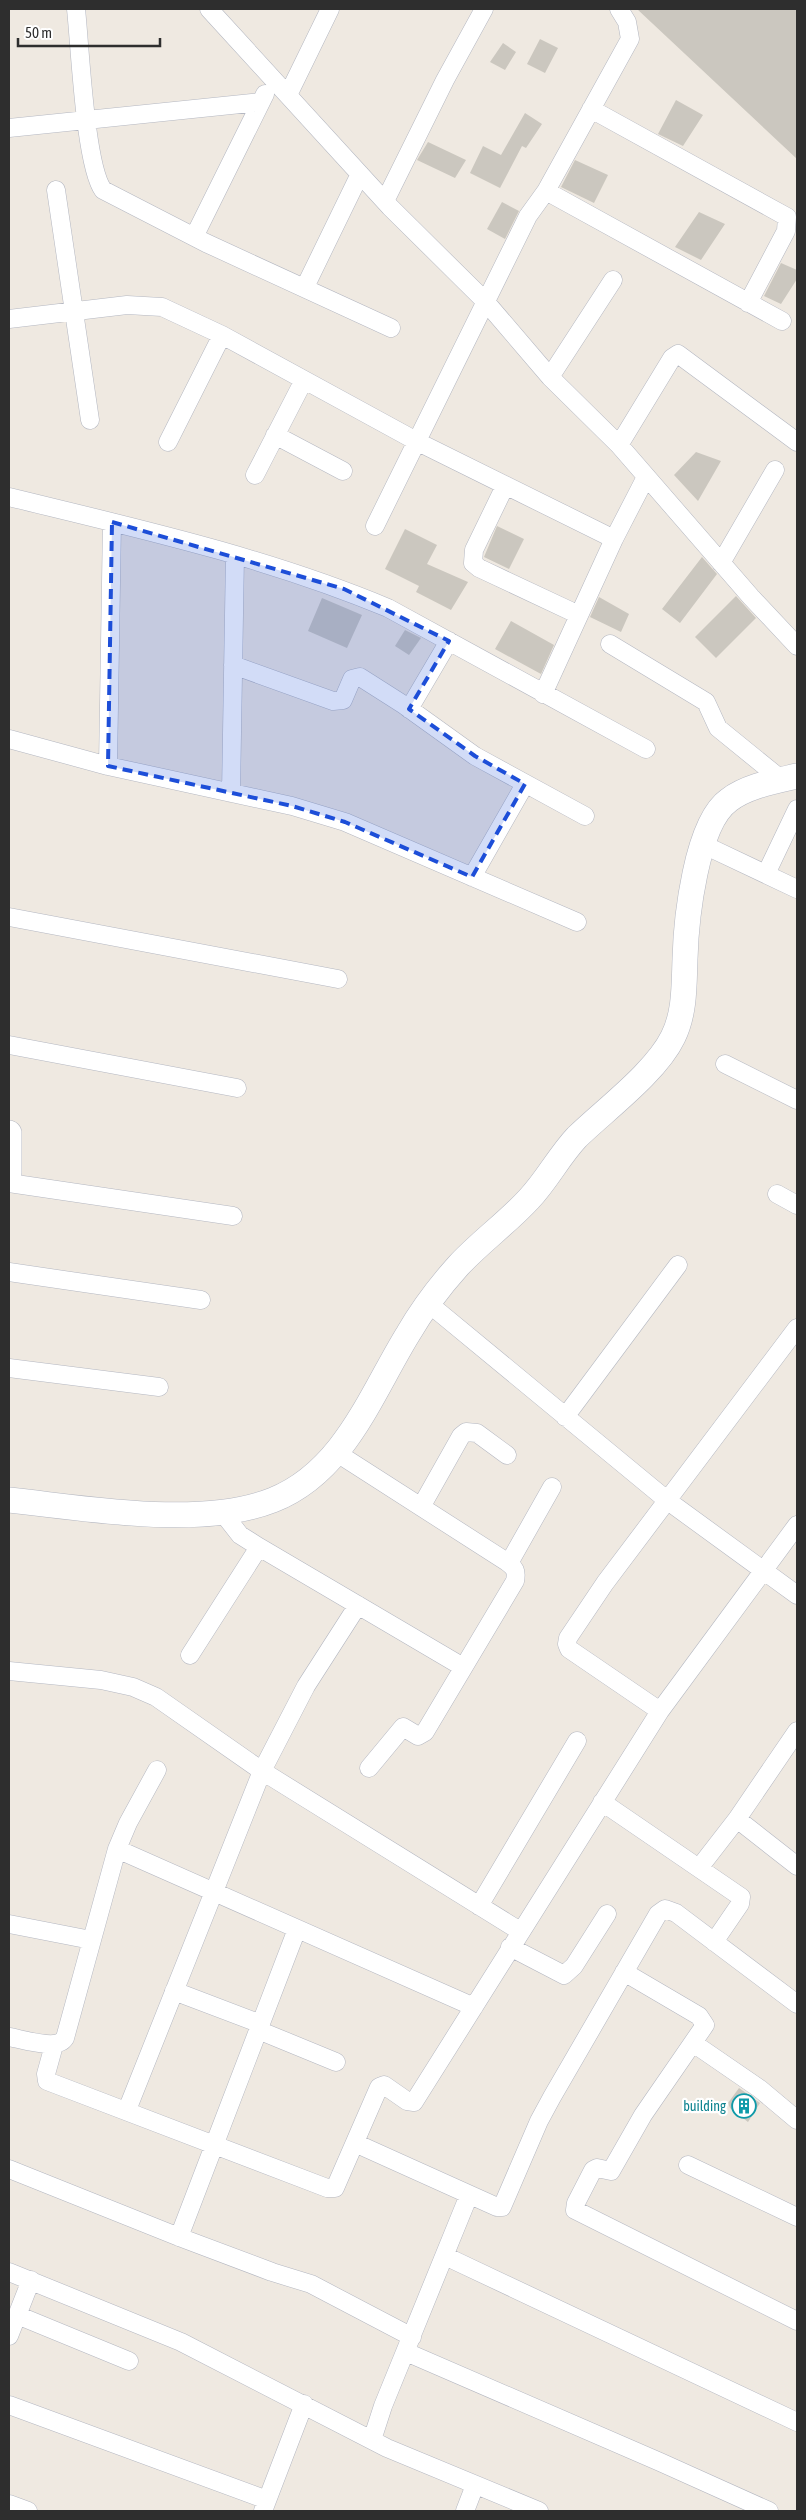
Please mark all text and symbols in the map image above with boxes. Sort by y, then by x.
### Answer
scale bar [18,15,160,47]
text: 50 m [25,24,52,41]
building icon: building [731,2093,757,2119]
place label: building [683,2098,726,2114]

